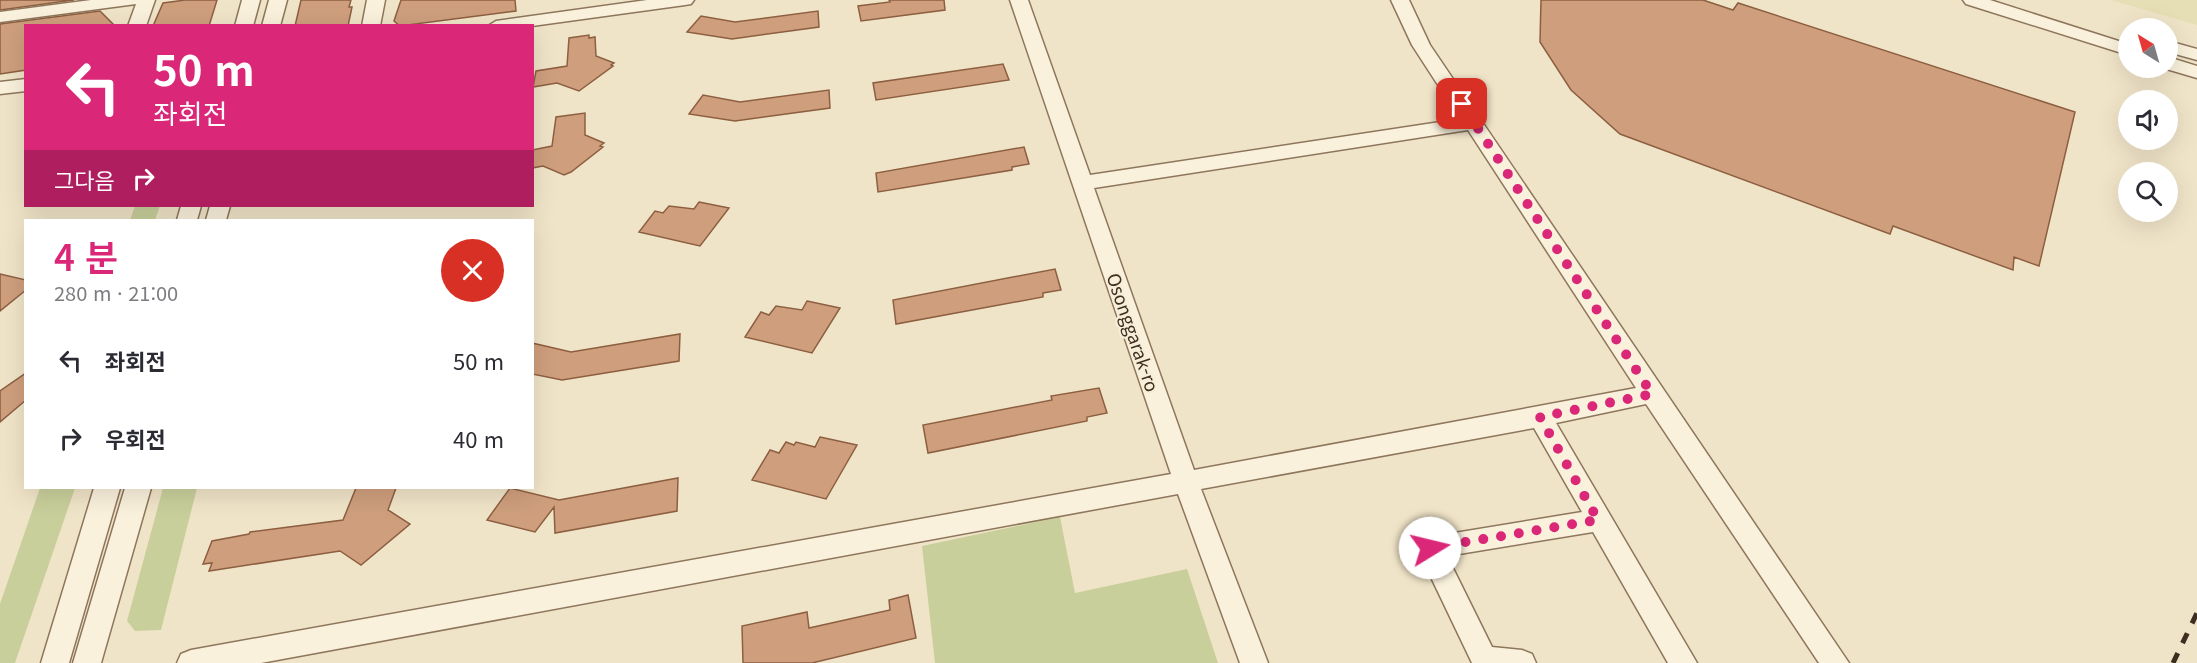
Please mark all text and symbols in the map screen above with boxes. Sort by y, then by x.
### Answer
north arrow [2118,18,2178,78]
map controls [2118,18,2178,222]
text: 50 m [153,37,255,98]
icon: left [54,48,132,126]
pin [1436,78,1487,129]
icon: arrive [1445,87,1478,120]
button: sound [2118,90,2178,150]
text: 좌회전 [153,93,228,132]
icon: right [127,162,160,195]
button: search [2118,162,2178,222]
text: 그다음 [54,163,115,195]
text: 4 분 [54,229,118,281]
button: close [441,239,504,302]
street label: Osonggarak-ro [1101,269,1167,395]
text: 280 m · 21:00 [54,278,178,307]
icon: left [54,344,87,377]
text: 좌회전 [105,344,166,376]
text: 50 m [453,344,504,376]
icon: right [54,422,87,455]
text: 우회전 [105,422,166,454]
text: 40 m [453,422,504,454]
position arrow [1398,516,1462,580]

